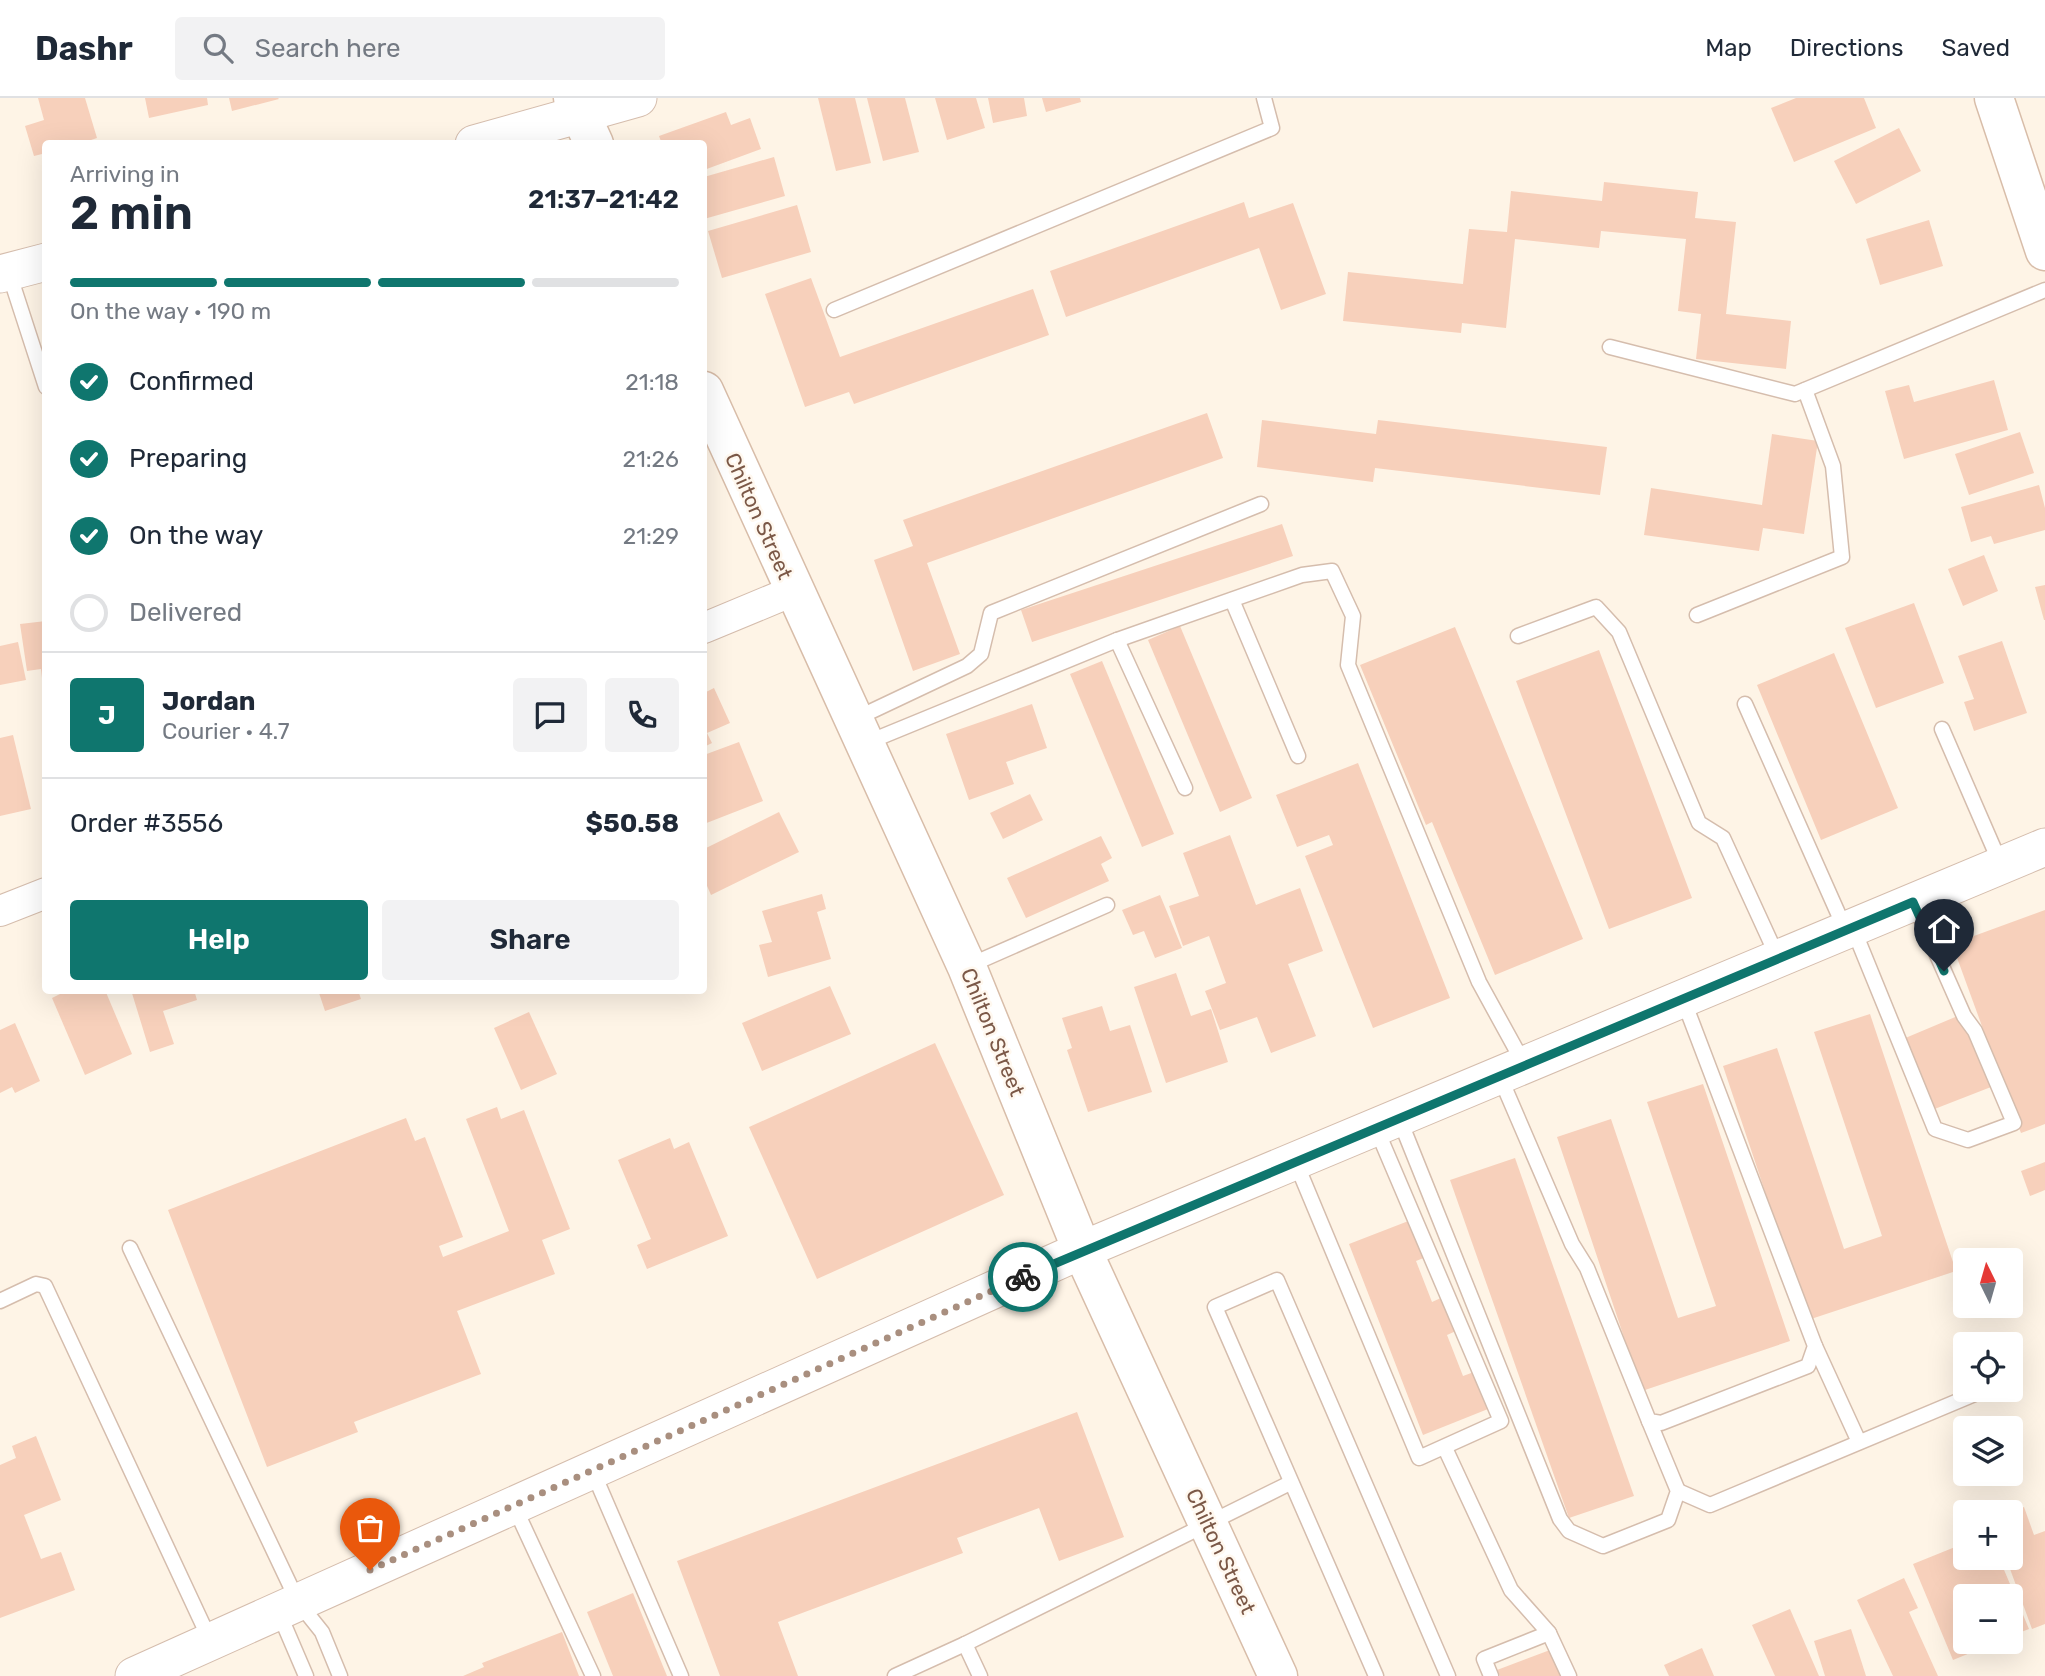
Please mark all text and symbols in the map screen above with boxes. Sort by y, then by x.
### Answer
search box [175,17,665,80]
text: Dashr [35,29,133,68]
icon: search [199,29,237,67]
text: Search here [255,33,401,64]
text: Map [1705,34,1752,62]
text: Directions [1790,34,1903,62]
text: Saved [1941,34,2010,62]
text: Arriving in [70,160,180,188]
text: 21:37–21:42 [528,184,679,215]
text: 2 min [70,186,193,241]
text: On the way · 190 m [70,297,271,325]
icon: check [70,363,108,401]
text: Confirmed [129,366,254,397]
text: 21:18 [625,368,679,396]
icon: check [70,440,108,478]
text: Preparing [129,443,247,474]
text: 21:26 [622,445,679,473]
street label: Chilton Street [720,449,798,583]
icon: check [70,517,108,555]
text: On the way [129,520,263,551]
text: 21:29 [623,522,679,550]
text: Delivered [129,597,242,628]
button: chat [513,678,587,752]
button: phone [605,678,679,752]
text: Jordan [162,686,255,717]
text: J [98,700,116,731]
text: Courier · 4.7 [162,717,289,745]
text: Order #3556 [70,808,223,839]
text: $50.58 [586,808,679,839]
pin [1914,899,1974,971]
button: Help [70,900,368,980]
button: Share [382,900,679,980]
icon: home [1925,910,1963,948]
street label: Chilton Street [956,964,1030,1100]
courier [988,1242,1058,1312]
north arrow [1953,1248,2023,1318]
map controls [1953,1248,2023,1654]
icon: bike [1004,1258,1042,1296]
button: locate [1953,1332,2023,1402]
button: layers [1953,1416,2023,1486]
street label: Chilton Street [1181,1484,1261,1618]
pin [340,1498,400,1570]
button: + [1953,1500,2023,1570]
icon: bag [351,1509,389,1547]
button: − [1953,1584,2023,1654]

